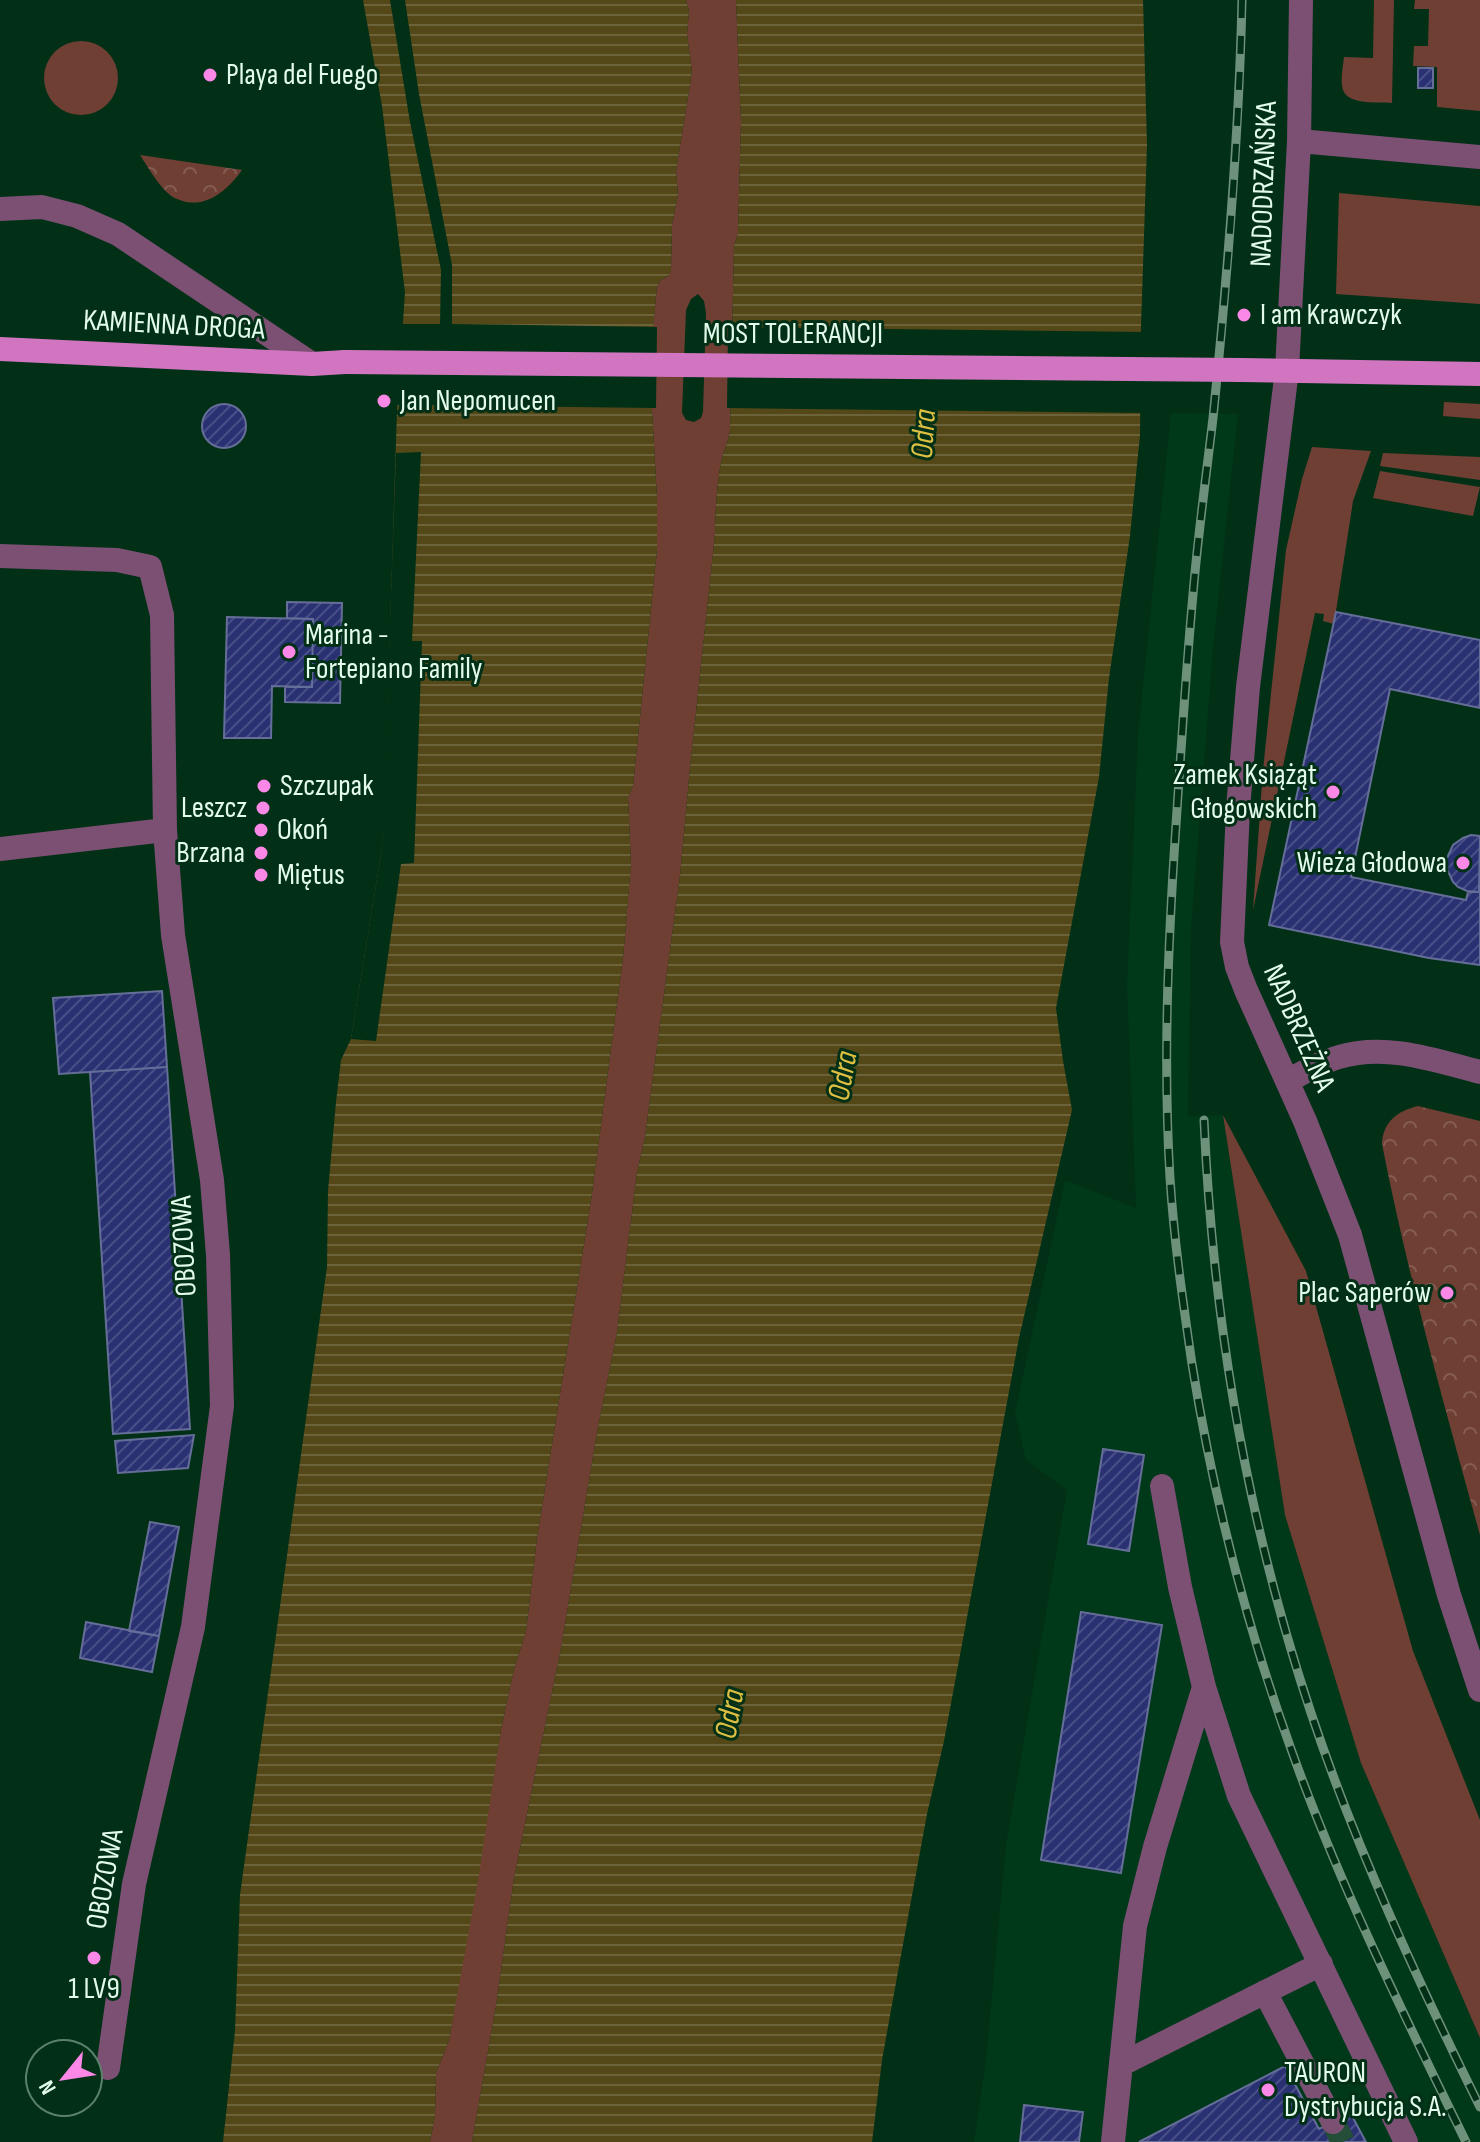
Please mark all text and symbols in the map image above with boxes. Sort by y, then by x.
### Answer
place label: Playa del Fuego [226,57,378,93]
marker: Playa del Fuego [201,66,219,84]
street label: NADODRZAŃSKA [1243,100,1285,268]
place label: I am Krawczyk [1260,297,1402,333]
street label: KAMIENNA DROGA [82,302,266,348]
marker: I am Krawczyk [1235,306,1253,324]
street label: MOST TOLERANCJI [703,316,883,352]
place label: Jan Nepomucen [399,383,556,419]
marker: Jan Nepomucen [375,392,393,410]
water label: Odra [903,408,945,460]
place label: Marina - Fortepiano Family [305,617,483,687]
marker: Marina - Fortepiano Family [280,643,298,661]
place label: Zamek Książąt Głogowskich [1173,757,1317,827]
place label: Szczupak [280,768,374,804]
marker: Szczupak [255,777,273,795]
marker: Zamek Książąt Głogowskich [1324,783,1342,801]
place label: Leszcz [181,790,247,826]
marker: Leszcz [254,799,272,817]
place label: Okoń [277,812,328,848]
marker: Okoń [252,821,270,839]
place label: Brzana [176,835,245,871]
marker: Brzana [252,844,270,862]
place label: Wieża Głodowa [1297,845,1447,881]
marker: Wieża Głodowa [1454,854,1472,872]
place label: Miętus [277,857,345,893]
marker: Miętus [252,866,270,884]
street label: NADBRZEŻNA [1255,959,1343,1097]
water label: Odra [819,1048,867,1104]
street label: OBOZOWA [163,1194,205,1297]
place label: Plac Saperów [1298,1275,1431,1311]
marker: Plac Saperów [1438,1284,1456,1302]
water label: Odra [706,1686,754,1742]
street label: OBOZOWA [79,1826,132,1932]
marker: 1 LV9 [85,1949,103,1967]
place label: 1 LV9 [68,1971,120,2007]
north arrow [24,2038,104,2118]
place label: TAURON Dystrybucja S.A. [1284,2055,1447,2125]
text: N [33,2075,63,2099]
marker: TAURON Dystrybucja S.A. [1259,2081,1277,2099]

